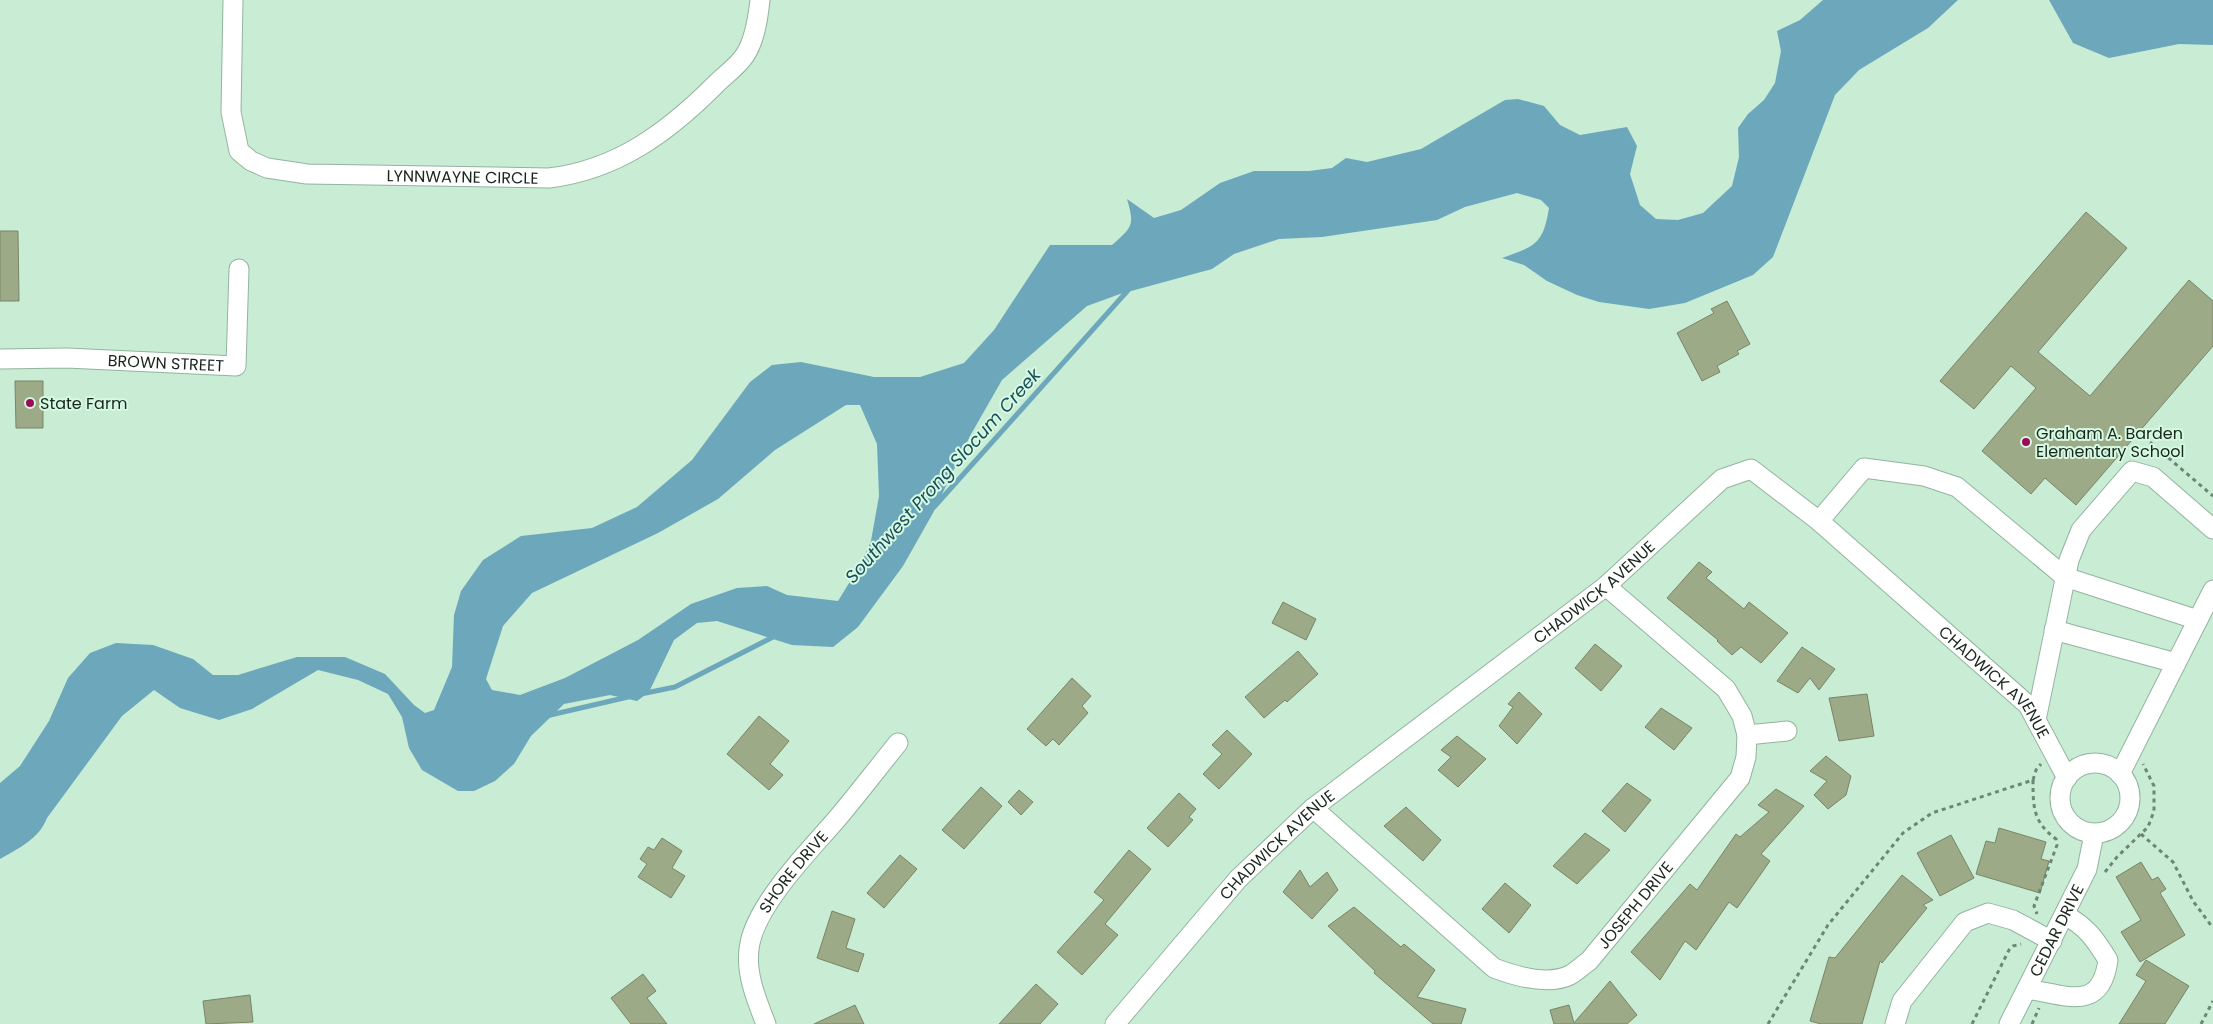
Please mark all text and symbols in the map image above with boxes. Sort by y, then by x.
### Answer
street label: LYNNWAYNE CIRCLE [387,164,539,190]
street label: BROWN STREET [107,349,225,377]
water label: Southwest Prong Slocum Creek [839,362,1047,589]
place label: State Farm [40,392,127,415]
marker: State Farm [24,397,36,409]
place label: Graham A. Barden Elementary School [2036,422,2184,463]
marker: Graham A. Barden Elementary School [2020,436,2032,448]
street label: CHADWICK AVENUE [1529,535,1660,649]
street label: CHADWICK AVENUE [1934,621,2055,743]
street label: CHADWICK AVENUE [1214,785,1340,905]
street label: SHORE DRIVE [754,826,833,918]
street label: JOSEPH DRIVE [1593,857,1679,954]
street label: CEDAR DRIVE [2024,880,2090,981]

